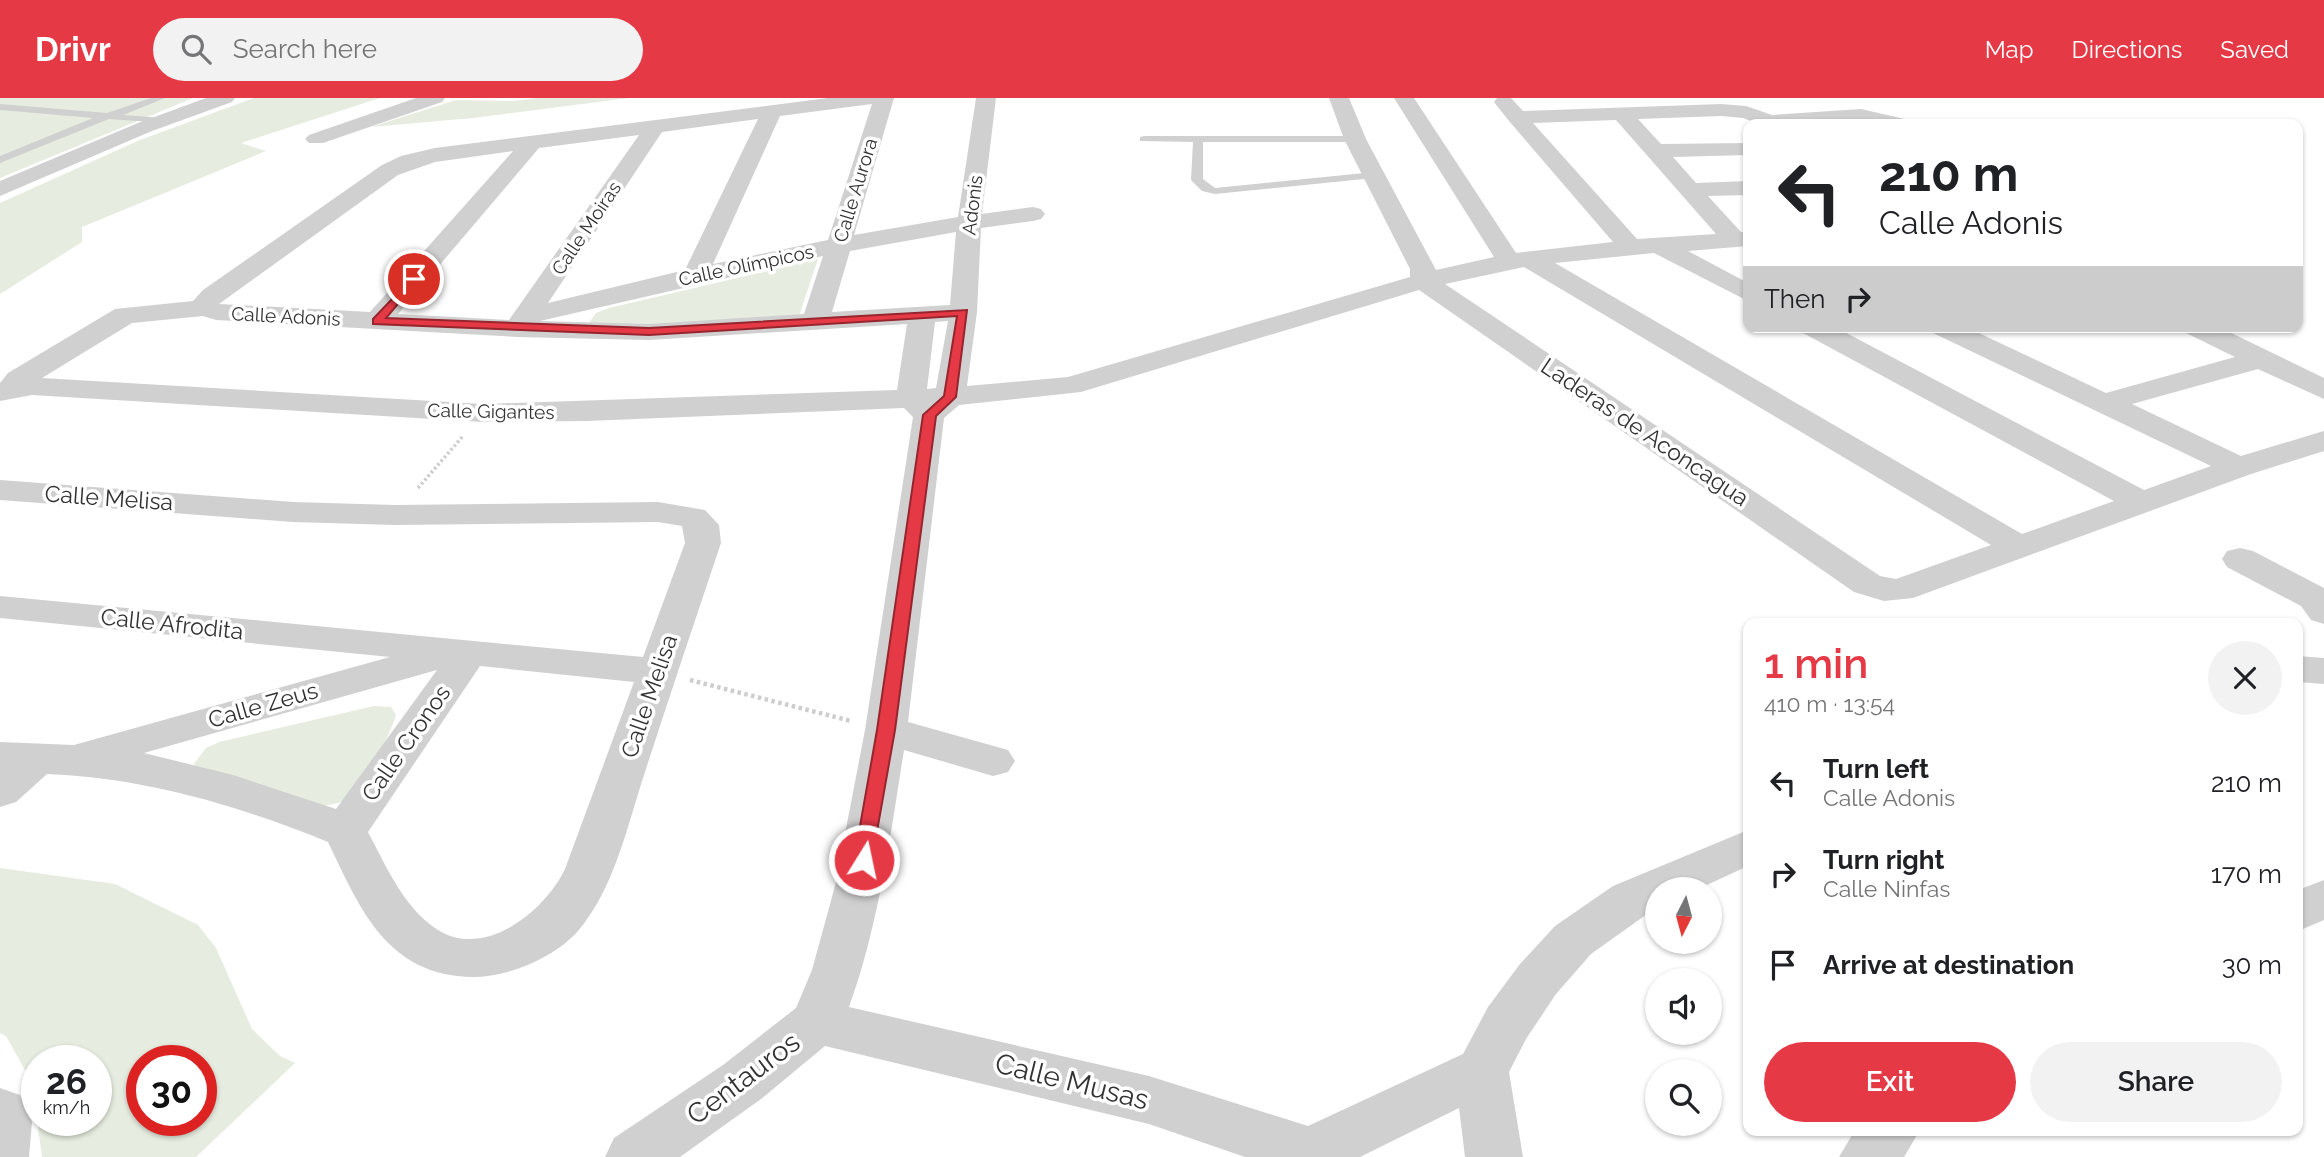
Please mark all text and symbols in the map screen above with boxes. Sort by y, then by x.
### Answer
search box [153,18,643,81]
text: Drivr [35,30,111,69]
icon: search [177,30,215,68]
text: Search here [233,34,377,64]
text: Map [1985,35,2034,64]
text: Directions [2072,35,2182,64]
text: Saved [2220,35,2289,64]
street label: Calle Aurora [829,135,881,245]
text: 210 m [1879,145,2018,202]
icon: left [1764,147,1855,238]
street label: Adonis [957,174,987,236]
street label: Calle Moiras [547,177,625,279]
text: Calle Adonis [1879,204,2063,241]
street label: Calle Olímpicos [676,240,816,290]
pin [384,249,444,309]
icon: arrive [395,260,433,298]
icon: right [1839,280,1877,318]
text: Then [1764,284,1825,314]
street label: Calle Adonis [231,302,341,330]
street label: Laderas de Aconcagua [1536,352,1754,511]
street label: Calle Gigantes [427,399,555,423]
street label: Calle Melisa [44,480,174,515]
street label: Calle Afrodita [99,603,245,644]
street label: Calle Melisa [615,631,682,761]
text: 1 min [1764,639,1868,688]
button: close [2208,641,2282,715]
street label: Calle Zeus [205,676,321,733]
street label: Calle Cronos [356,679,456,806]
text: 410 m · 13:54 [1764,690,1895,717]
text: Turn left [1823,754,1929,784]
icon: left [1764,764,1802,802]
text: 210 m [2211,768,2282,798]
text: Calle Adonis [1823,784,1955,811]
position arrow [827,823,901,897]
text: Turn right [1823,845,1944,875]
icon: right [1764,855,1802,893]
text: 170 m [2211,859,2282,889]
text: Calle Ninfas [1823,875,1950,902]
north arrow [1645,877,1722,954]
map controls [1645,877,1722,1136]
icon: arrive [1764,946,1802,984]
text: Arrive at destination [1823,950,2074,980]
text: 30 m [2222,950,2282,980]
button: sound [1645,968,1722,1045]
street label: Centauros [680,1025,806,1131]
button: Exit [1764,1042,2016,1122]
button: Share [2030,1042,2282,1122]
speed limit sign: 30 [126,1045,217,1136]
street label: Calle Musas [992,1047,1152,1116]
button: search [1645,1059,1722,1136]
text: 26 [46,1061,87,1102]
text: km/h [43,1097,90,1118]

